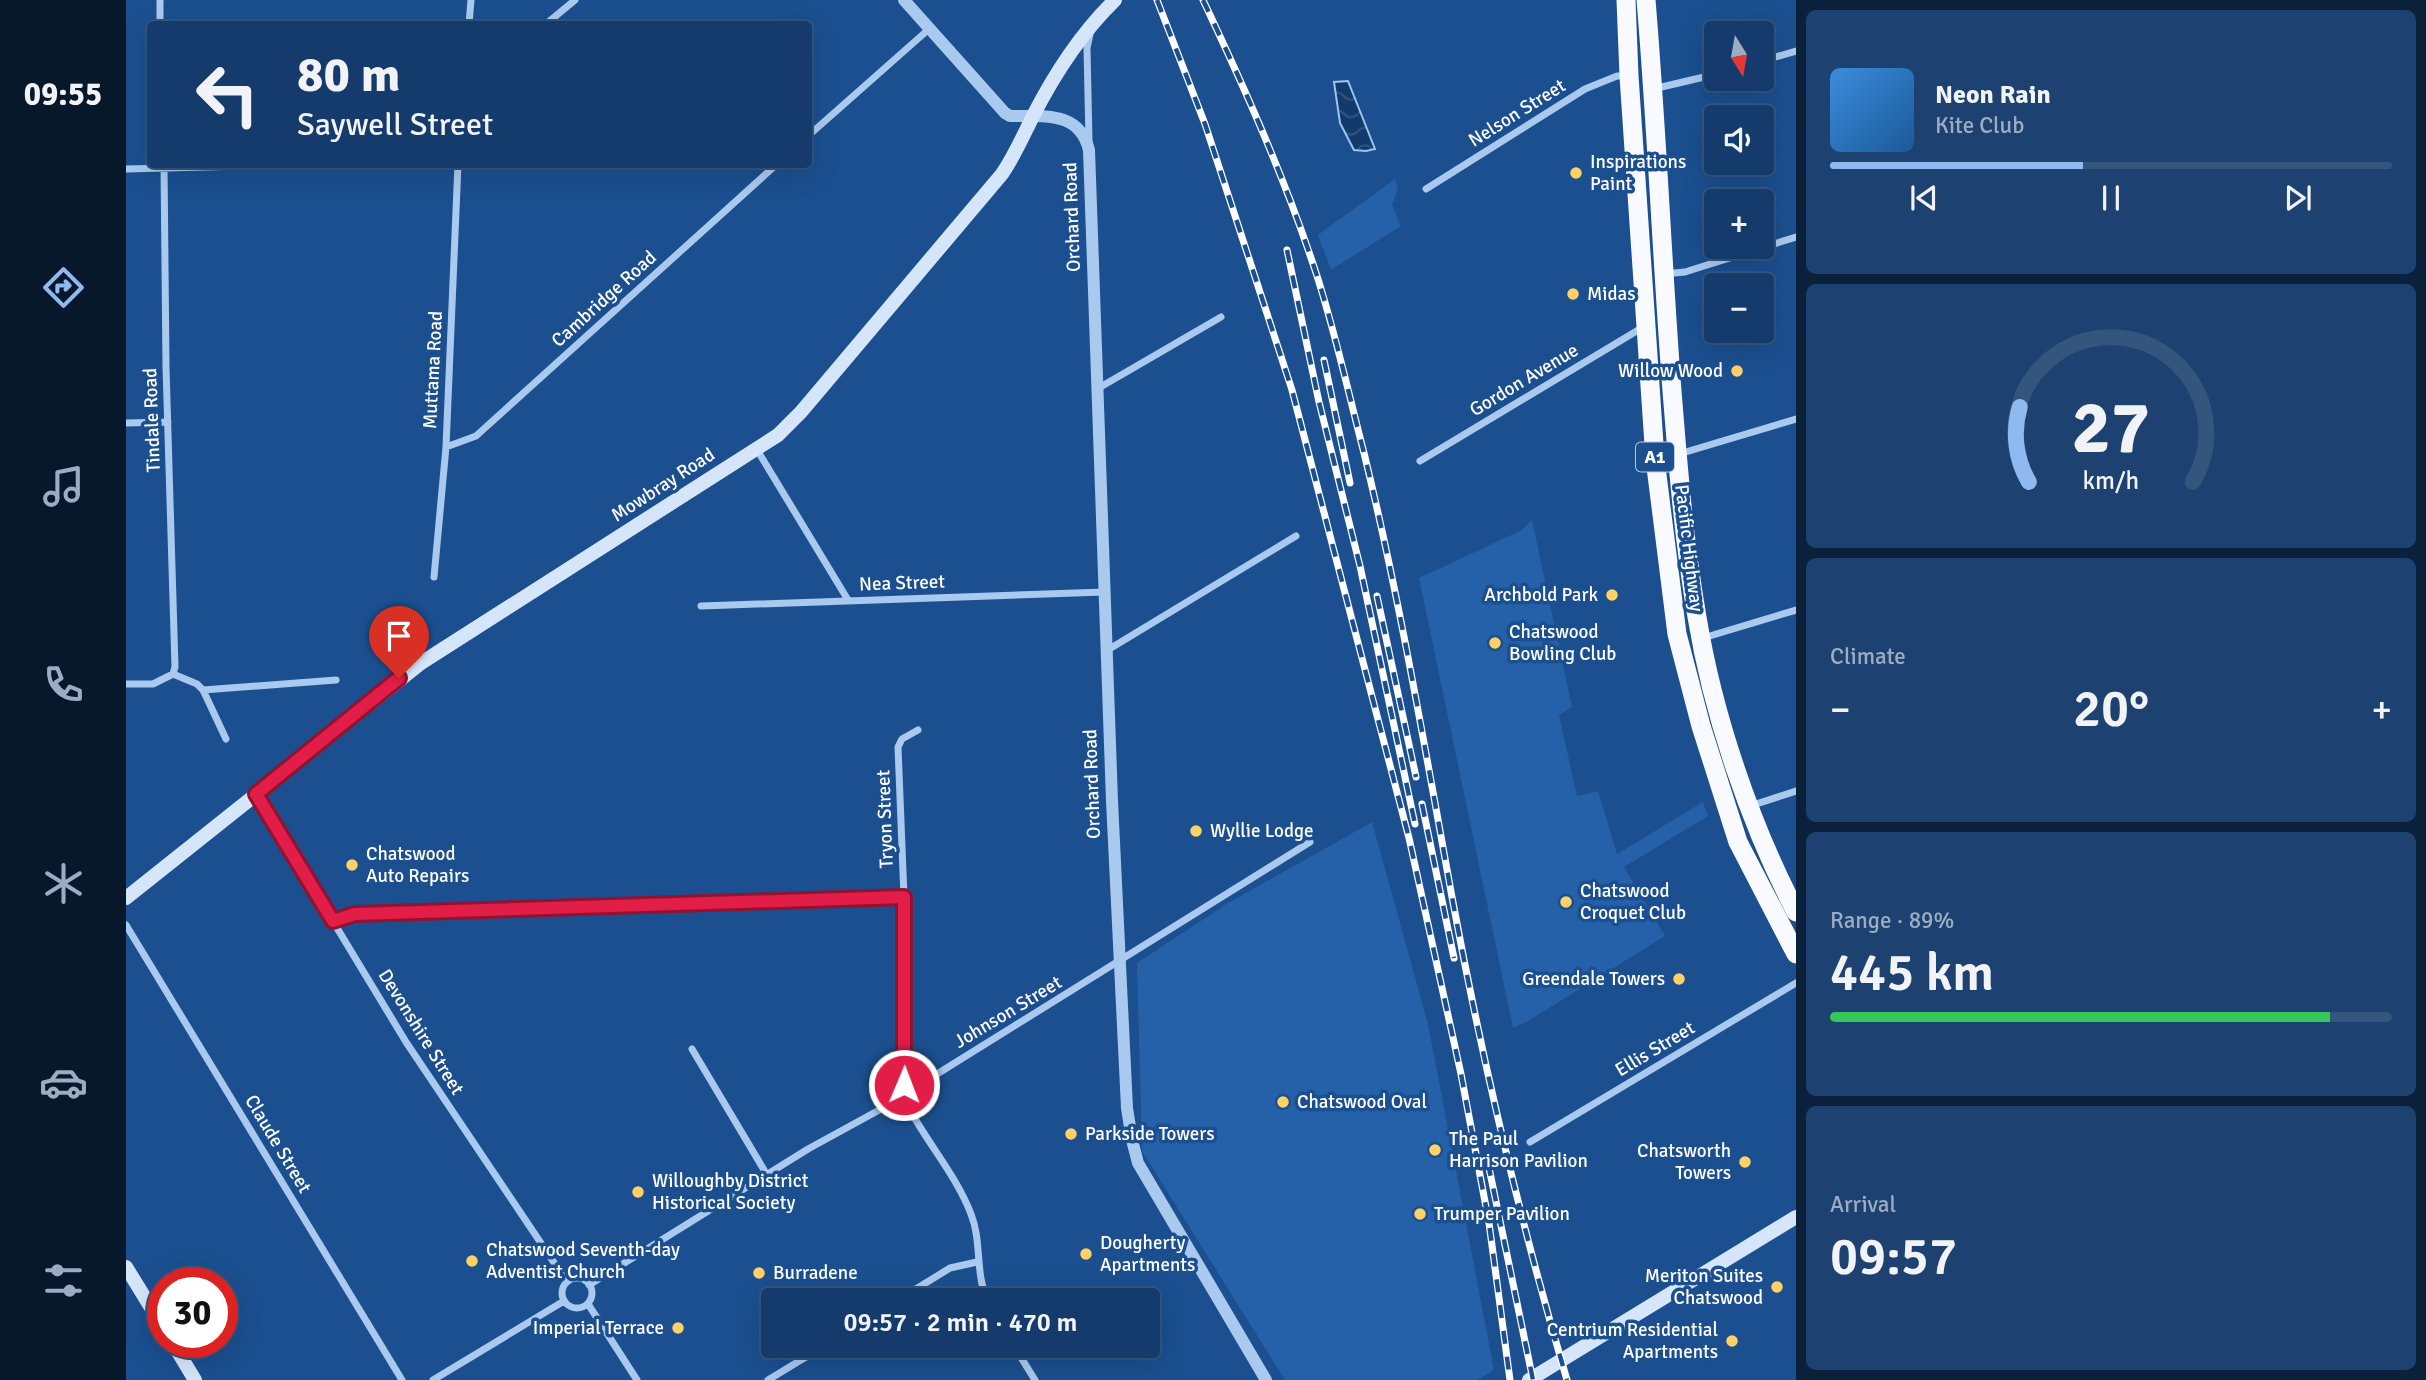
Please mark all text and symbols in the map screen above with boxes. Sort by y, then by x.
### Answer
north arrow [1704,21,1774,91]
map controls [1704,21,1774,343]
text: 80 m [297,45,400,105]
icon: left [182,49,273,140]
street label: Nelson Street [1464,73,1570,152]
text: 09:55 [24,75,102,114]
text: Neon Rain [1935,79,2051,111]
text: Saywell Street [297,105,493,144]
button: sound [1704,105,1774,175]
text: Kite Club [1935,111,2024,140]
place label: Inspirations Paint [1590,150,1686,196]
street label: Orchard Road [1058,162,1086,272]
marker: Inspirations Paint [1568,165,1584,181]
icon: previous [1905,179,1943,217]
icon: pause [2092,179,2130,217]
icon: next [2279,179,2317,217]
button: + [1704,189,1774,259]
street label: Cambridge Road [547,246,661,352]
icon: directions [39,263,88,312]
button: − [1704,273,1774,343]
place label: Midas [1587,282,1636,306]
marker: Midas [1565,286,1581,302]
street label: Muttama Road [418,310,448,430]
street label: Gordon Avenue [1465,338,1583,422]
place label: Willow Wood [1618,359,1723,383]
marker: Willow Wood [1729,363,1745,379]
street label: Tindale Road [138,367,166,473]
text: 27 [2072,384,2150,473]
street label: Mowbray Road [607,443,719,527]
road number: A1 [1636,443,1674,472]
icon: music [39,462,88,511]
text: km/h [2083,465,2139,496]
street label: Pacific Highway [1669,483,1709,613]
street label: Nea Street [859,569,946,596]
place label: Archbold Park [1484,583,1598,607]
marker: Archbold Park [1604,587,1620,603]
pin [369,606,429,678]
icon: arrive [380,617,418,655]
place label: Chatswood Bowling Club [1509,620,1616,666]
marker: Chatswood Bowling Club [1487,635,1503,651]
text: Climate [1830,642,1906,671]
icon: phone [39,660,88,709]
text: 20° [2073,677,2149,741]
text: − [1830,686,1851,733]
text: + [2371,686,2392,733]
street label: Orchard Road [1078,729,1106,839]
street label: Tryon Street [871,769,899,869]
place label: Wyllie Lodge [1210,819,1314,843]
marker: Wyllie Lodge [1188,823,1204,839]
place label: Chatswood Auto Repairs [366,842,469,888]
marker: Chatswood Auto Repairs [344,857,360,873]
icon: climate [39,859,88,908]
place label: Chatswood Croquet Club [1580,879,1686,925]
marker: Chatswood Croquet Club [1558,894,1574,910]
text: Range · 89% [1830,906,1954,935]
text: 445 km [1830,941,1994,1005]
street label: Devonshire Street [373,965,469,1100]
place label: Greendale Towers [1522,967,1665,991]
street label: Johnson Street [950,970,1066,1054]
marker: Greendale Towers [1671,971,1687,987]
street label: Ellis Street [1611,1016,1700,1082]
position arrow [867,1048,941,1122]
icon: car [39,1058,88,1107]
place label: Chatswood Oval [1297,1090,1427,1114]
street label: Claude Street [239,1091,317,1198]
marker: Chatswood Oval [1275,1094,1291,1110]
place label: Parkside Towers [1085,1122,1215,1146]
marker: Parkside Towers [1063,1126,1079,1142]
place label: The Paul Harrison Pavilion [1449,1127,1588,1173]
place label: Chatsworth Towers [1637,1139,1731,1185]
marker: The Paul Harrison Pavilion [1427,1142,1443,1158]
marker: Chatsworth Towers [1737,1154,1753,1170]
place label: Willoughby District Historical Society [652,1169,809,1215]
marker: Willoughby District Historical Society [630,1184,646,1200]
text: Arrival [1830,1190,1896,1219]
place label: Trumper Pavilion [1434,1202,1570,1226]
marker: Trumper Pavilion [1412,1206,1428,1222]
text: 09:57 [1830,1225,1957,1289]
place label: Dougherty Apartments [1100,1231,1195,1277]
place label: Chatswood Seventh-day Adventist Church [486,1238,680,1284]
marker: Dougherty Apartments [1078,1246,1094,1262]
marker: Chatswood Seventh-day Adventist Church [464,1253,480,1269]
icon: filters [39,1256,88,1305]
place label: Burradene [773,1261,858,1285]
place label: Meriton Suites Chatswood [1645,1264,1763,1310]
marker: Burradene [751,1265,767,1281]
speed limit sign: 30 [147,1267,238,1358]
marker: Meriton Suites Chatswood [1769,1279,1785,1295]
text: 09:57 · 2 min · 470 m [844,1307,1077,1339]
place label: Imperial Terrace [533,1316,664,1340]
place label: Centrium Residential Apartments [1547,1318,1718,1364]
marker: Imperial Terrace [670,1320,686,1336]
marker: Centrium Residential Apartments [1724,1333,1740,1349]

